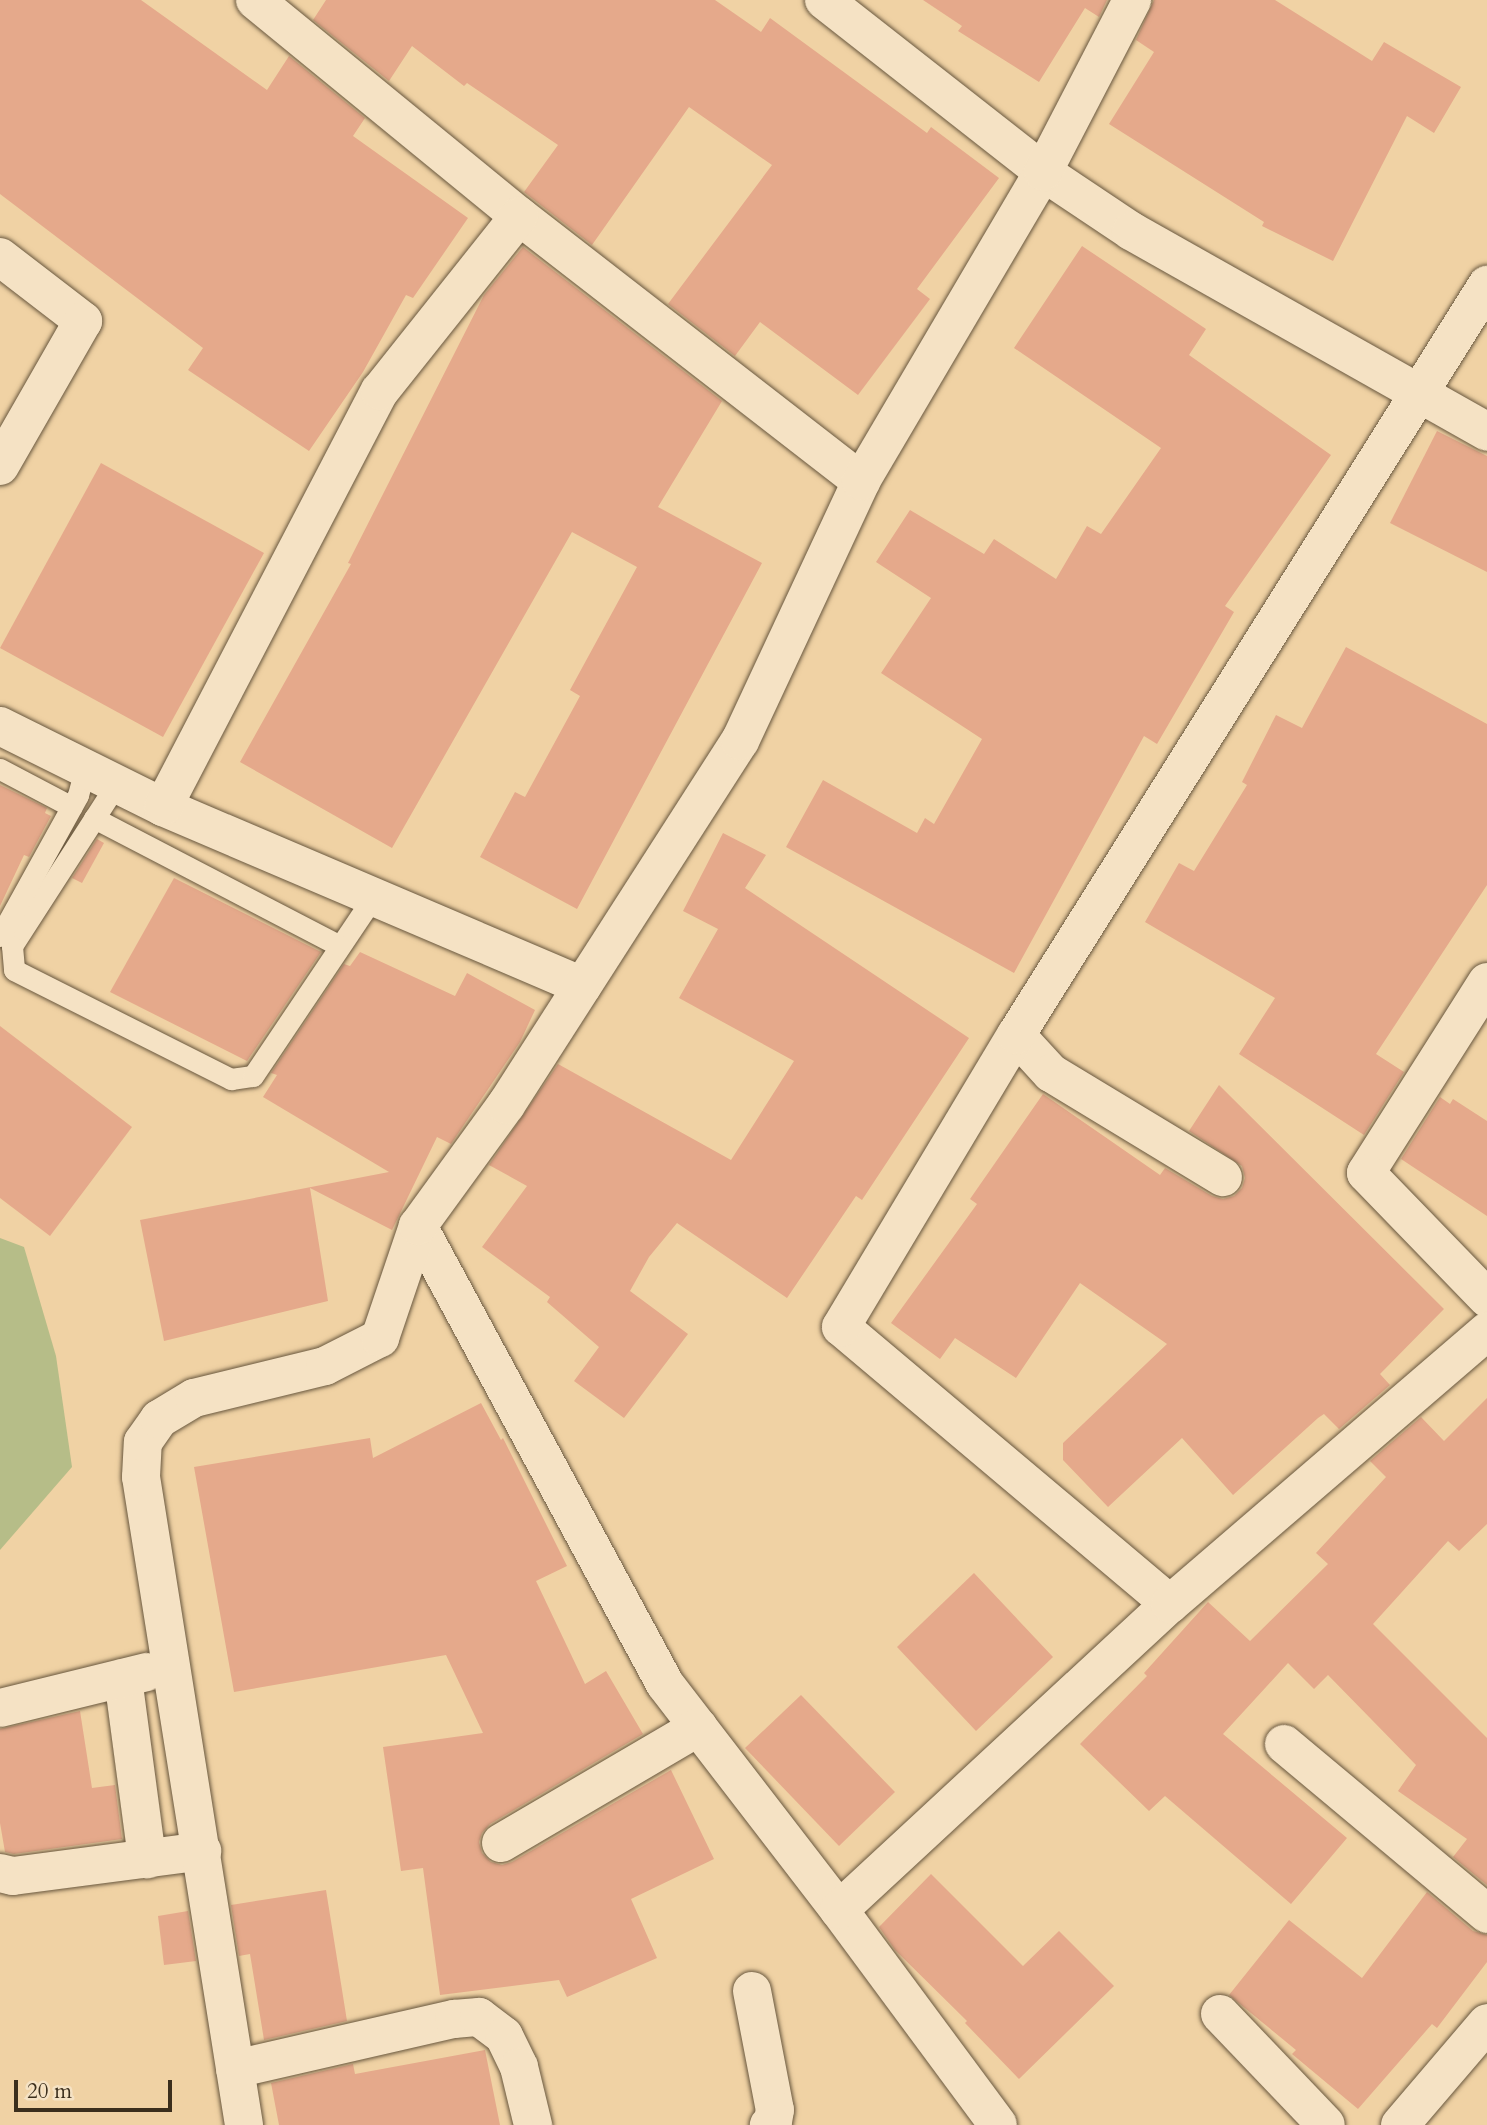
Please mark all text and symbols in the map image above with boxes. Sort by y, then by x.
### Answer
scale bar [18,2066,175,2110]
text: 20 m [27,2077,72,2106]

